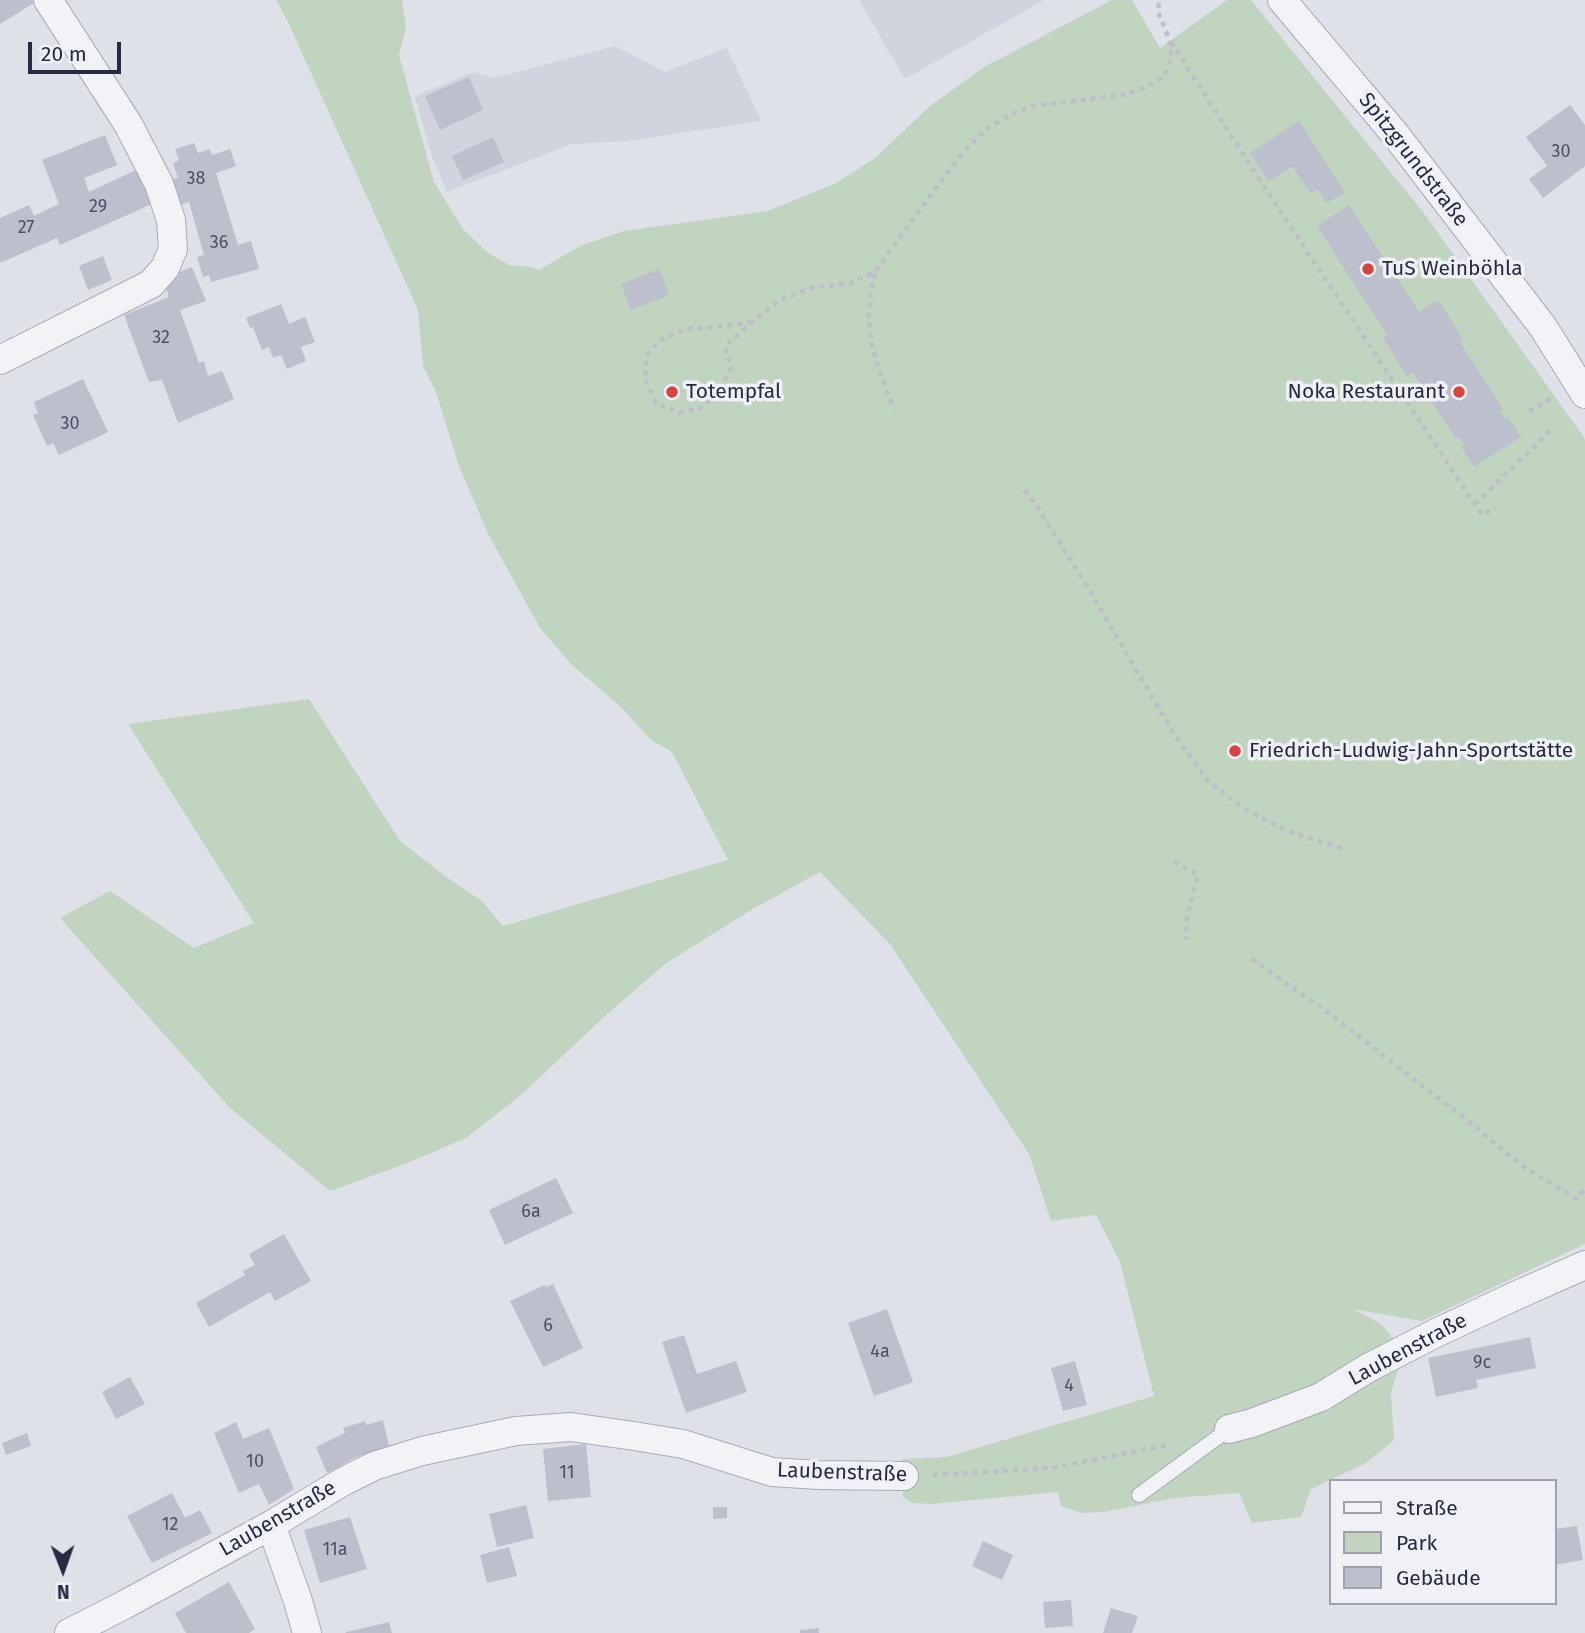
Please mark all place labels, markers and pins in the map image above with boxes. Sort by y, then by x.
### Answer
place label: TuS Weinböhla [1382,256,1523,282]
marker: TuS Weinböhla [1360,261,1376,277]
place label: Totempfal [686,379,781,405]
place label: Noka Restaurant [1288,379,1445,405]
marker: Totempfal [664,384,680,400]
marker: Noka Restaurant [1451,384,1467,400]
place label: Friedrich-Ludwig-Jahn-Sportstätte [1249,738,1573,764]
marker: Friedrich-Ludwig-Jahn-Sportstätte [1227,743,1243,759]

